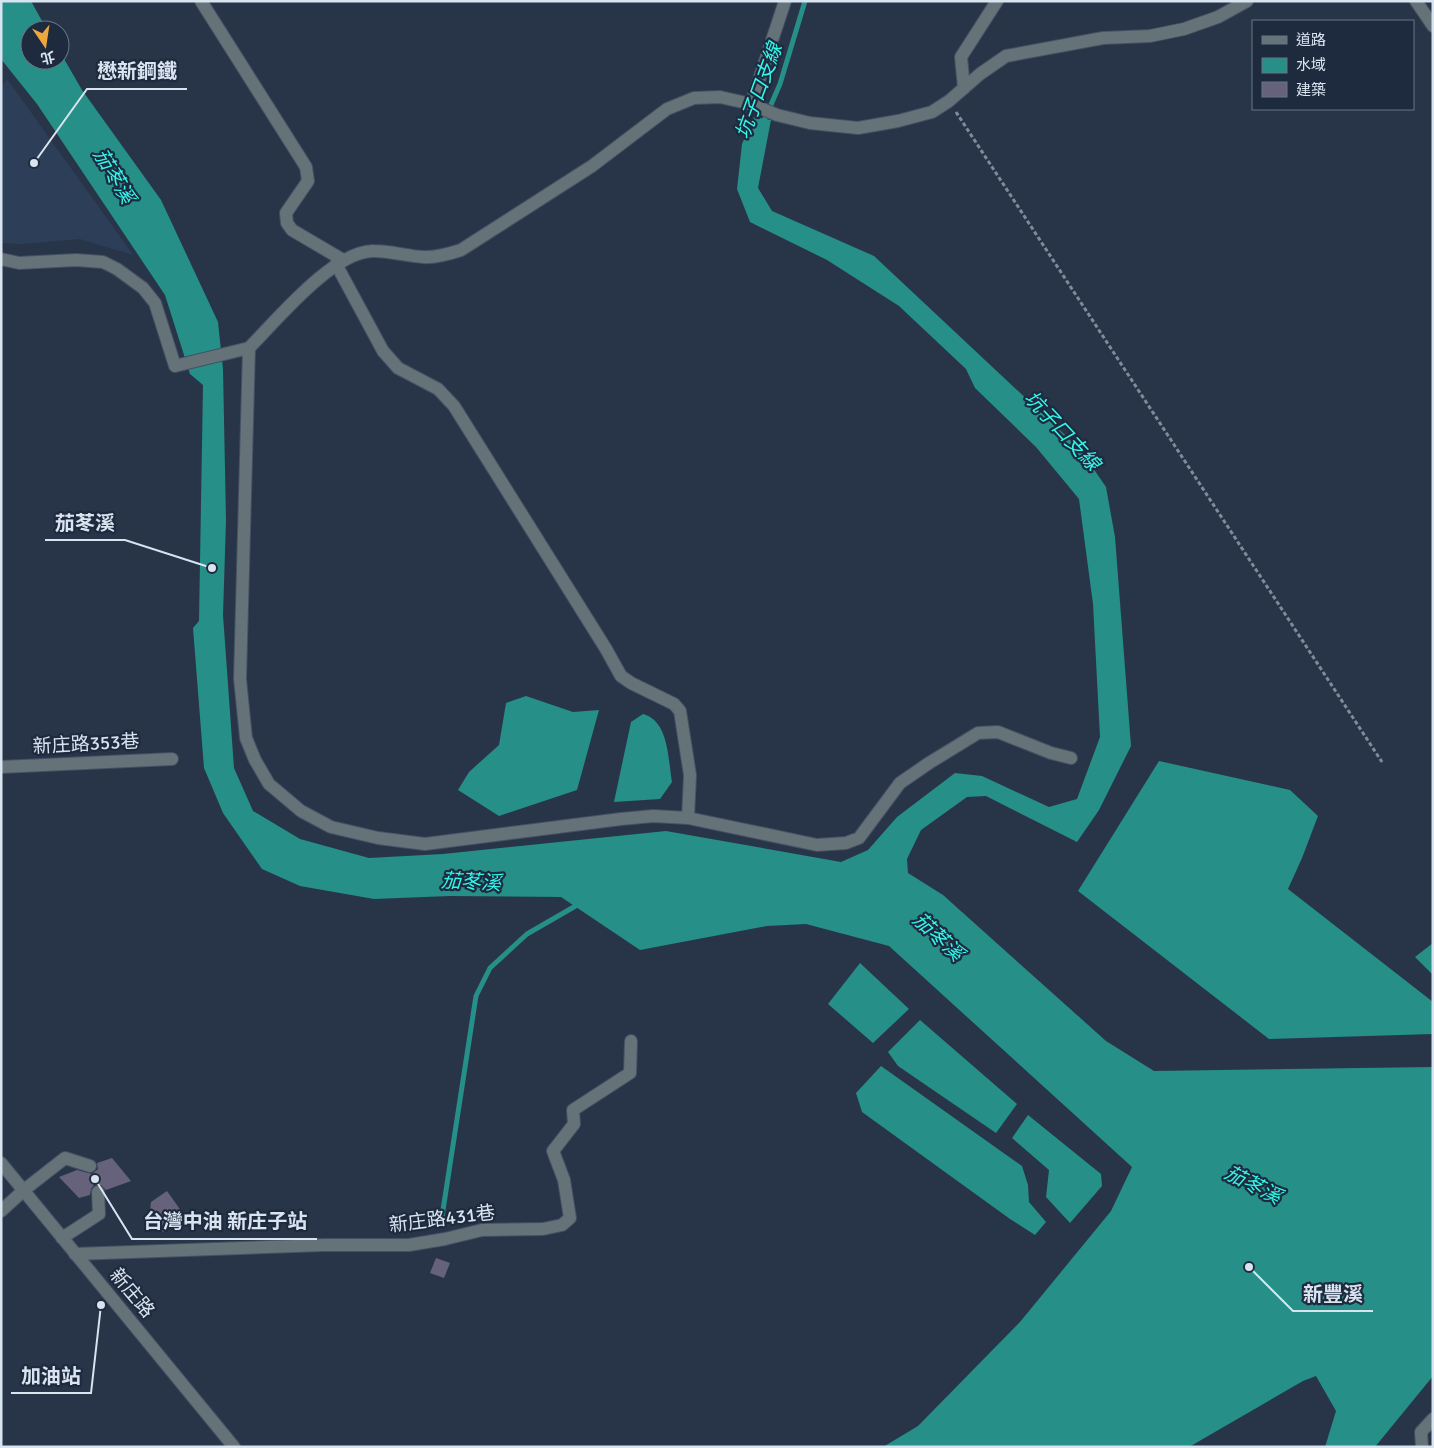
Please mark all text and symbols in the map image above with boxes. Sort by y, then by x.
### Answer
north arrow [20,20,70,70]
legend [1252,20,1414,110]
text: 道路 [1296,31,1326,49]
water label: 坑子口支線 [730,38,789,142]
text: 北 [39,47,57,67]
callout: 懋新鋼鐵 [87,54,187,89]
text: 水域 [1296,56,1326,74]
text: 懋新鋼鐵 [97,59,177,84]
text: 建築 [1296,81,1326,99]
water label: 茄苳溪 [88,144,142,211]
water label: 坑子口支線 [1019,386,1107,478]
callout: 茄苳溪 [45,505,125,540]
text: 茄苳溪 [55,511,115,536]
street label: 新庄路353巷 [32,729,140,759]
water label: 茄苳溪 [440,868,505,896]
water label: 茄苳溪 [908,907,971,969]
water label: 茄苳溪 [1221,1160,1288,1211]
street label: 新庄路431巷 [388,1201,496,1237]
callout: 台灣中油 新庄子站 [132,1204,317,1239]
text: 台灣中油 新庄子站 [143,1209,307,1234]
street label: 新庄路 [104,1263,160,1323]
callout: 新豐溪 [1293,1276,1373,1311]
text: 新豐溪 [1303,1282,1363,1307]
callout: 加油站 [11,1358,91,1393]
text: 加油站 [21,1364,81,1389]

